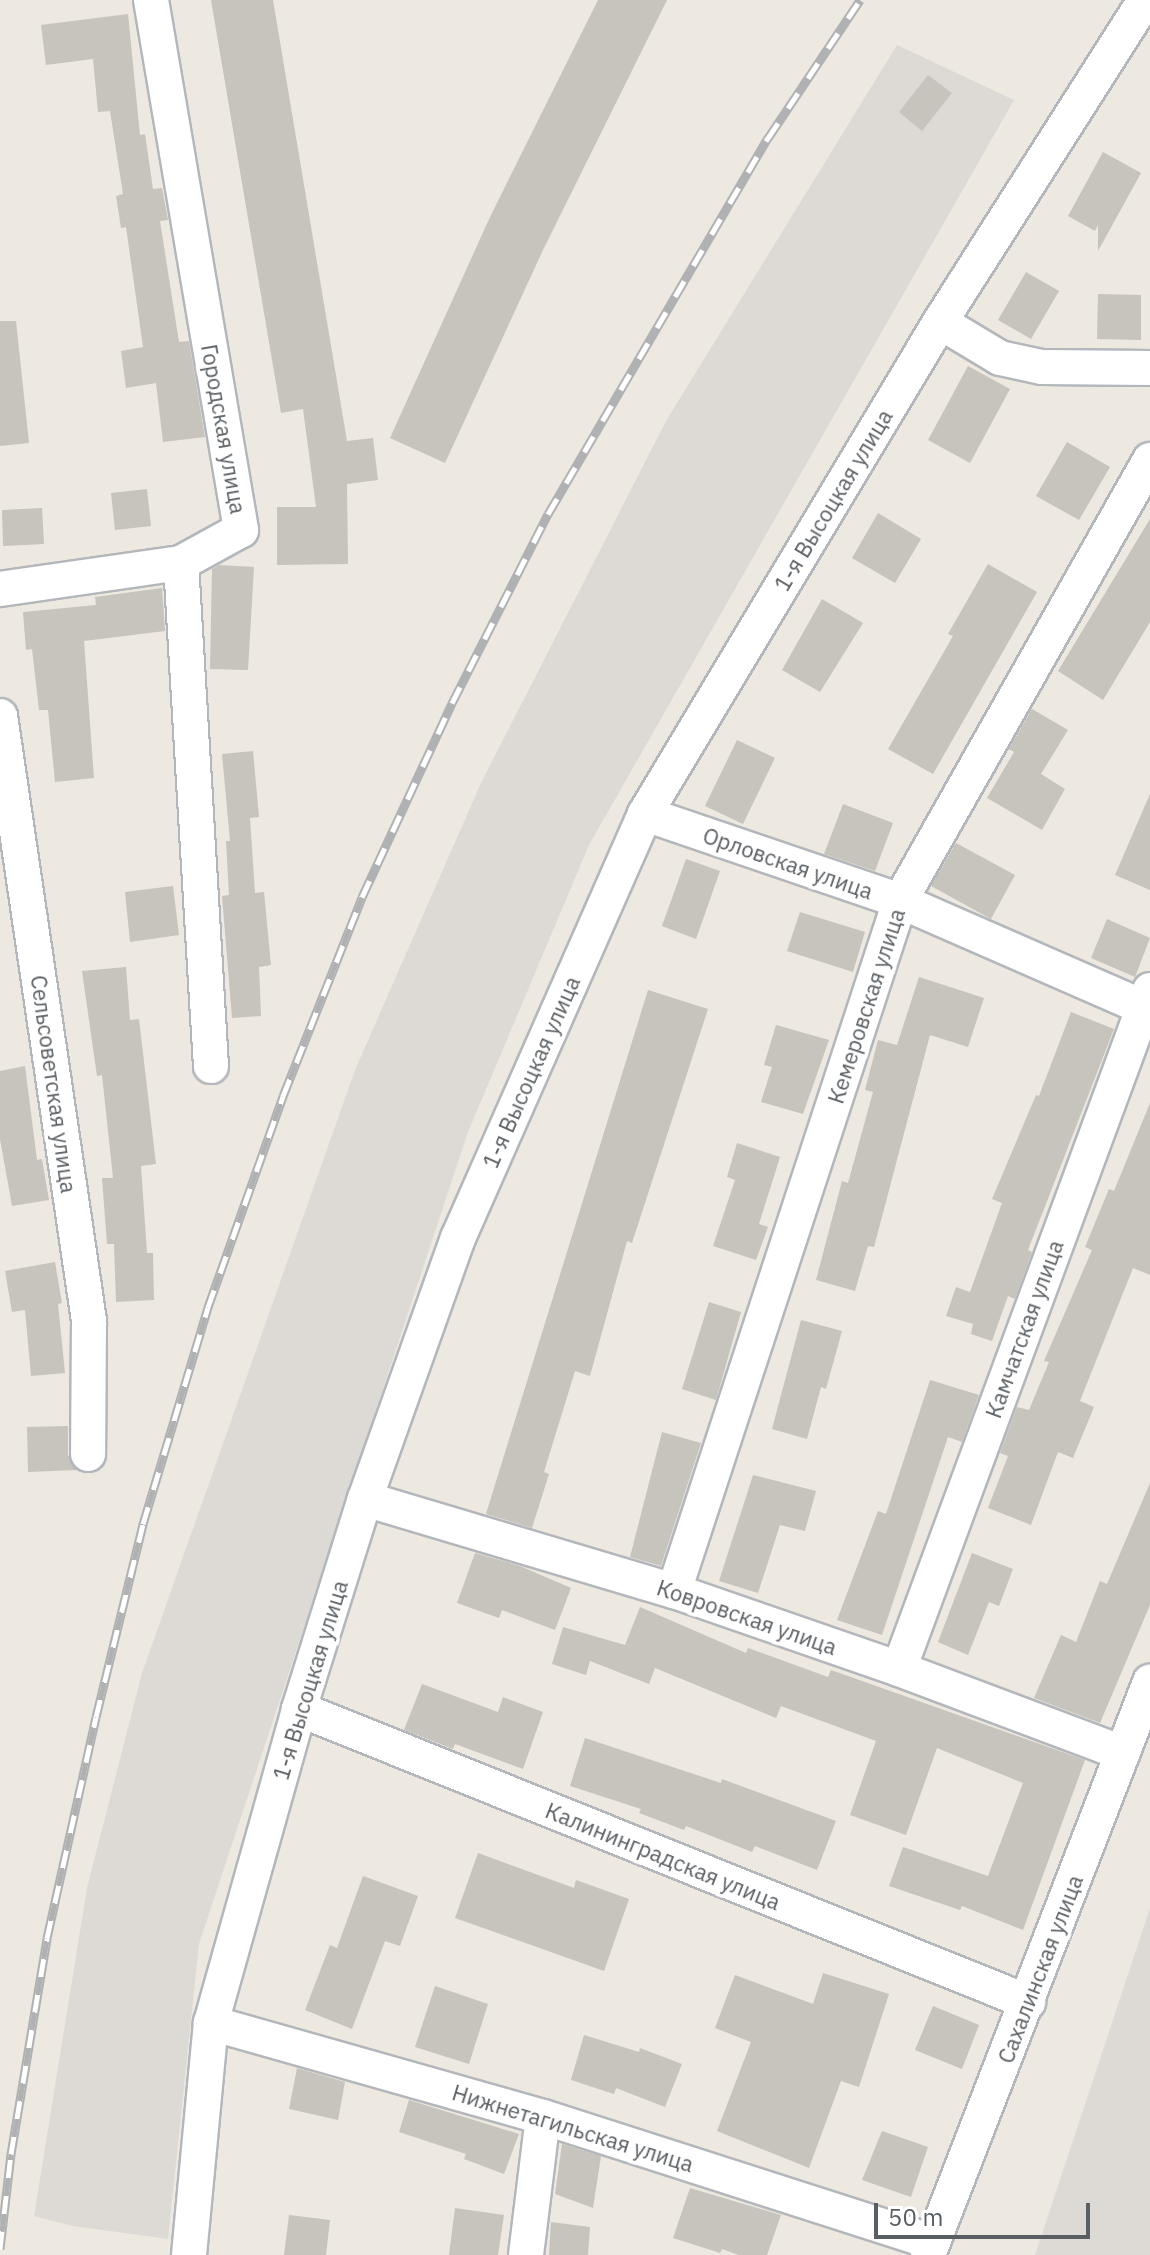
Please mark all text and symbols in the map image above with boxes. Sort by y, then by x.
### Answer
street label: Городская улица [196,342,252,516]
street label: 1-я Высоцкая улица [768,404,898,596]
street label: Орловская улица [700,822,876,904]
street label: Кемеровская улица [822,905,910,1107]
street label: 1-я Высоцкая улица [477,972,585,1172]
street label: Сельсоветская улица [26,973,82,1195]
street label: Камчатская улица [980,1236,1068,1422]
street label: Ковровская улица [654,1574,840,1660]
street label: 1-я Высоцкая улица [267,1577,353,1783]
street label: Калининградская улица [542,1797,784,1915]
street label: Сахалинская улица [992,1871,1088,2067]
street label: Нижнетагильская улица [449,2079,697,2177]
scale bar [878,2187,1094,2237]
text: 50 m [888,2201,943,2233]

